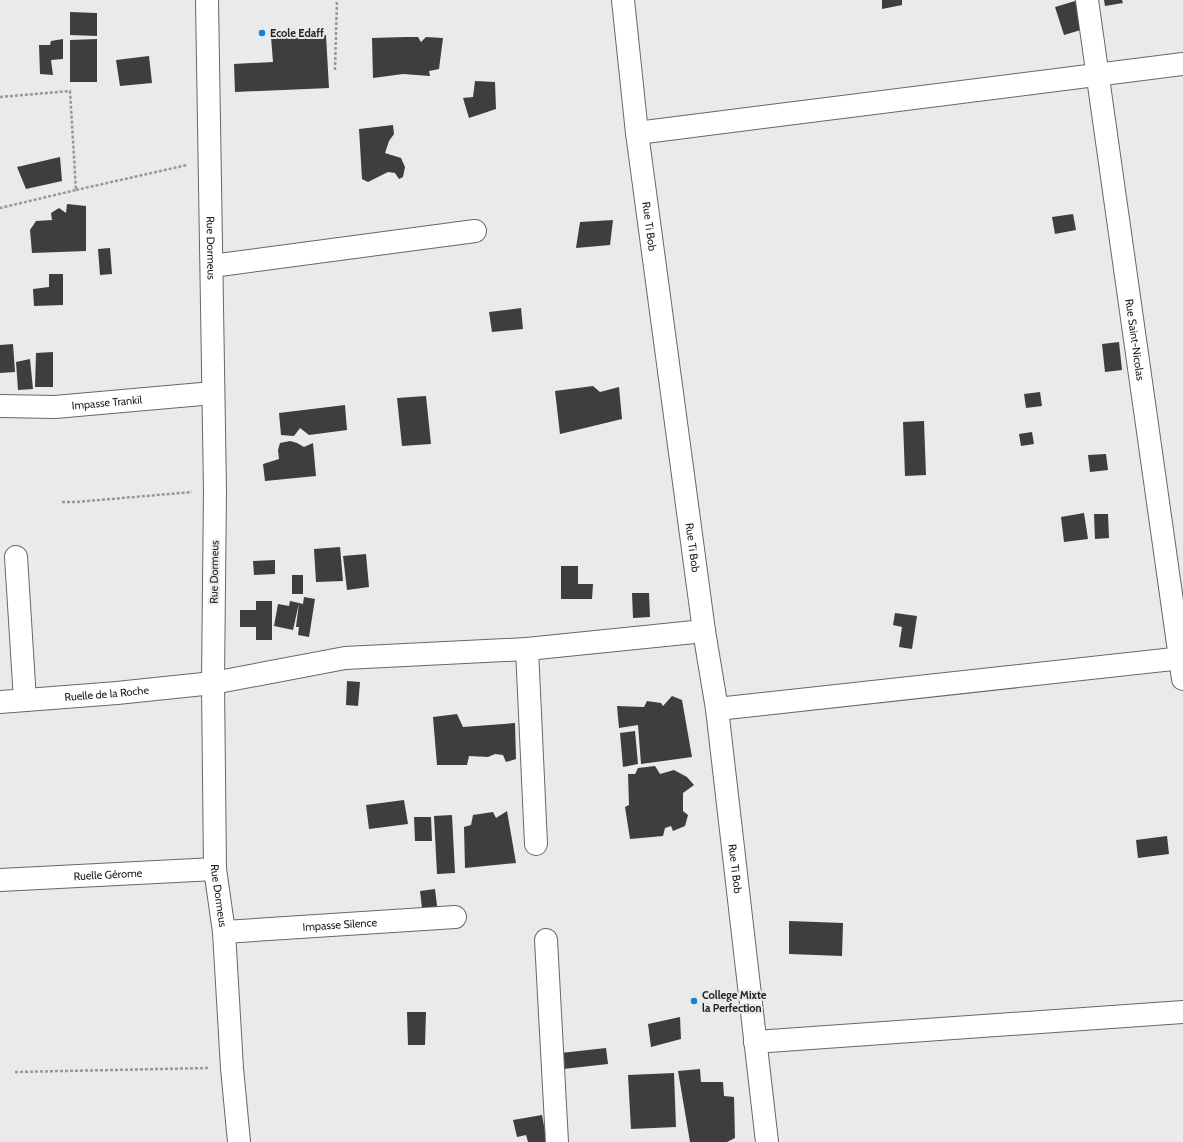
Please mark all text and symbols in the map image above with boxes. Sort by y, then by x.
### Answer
place label: Ecole Edaff [270,26,324,40]
marker: Ecole Edaff [257,28,267,38]
street label: Rue Ti Bob [639,201,660,252]
street label: Rue Dormeus [204,216,219,280]
street label: Rue Saint-Nicolas [1122,298,1148,382]
street label: Impasse Trankil [71,392,143,413]
street label: Rue Ti Bob [683,522,703,573]
street label: Rue Dormeus [206,540,222,604]
street label: Ruelle de la Roche [64,683,150,704]
street label: Rue Ti Bob [726,843,745,894]
street label: Rue Dormeus [208,864,230,929]
street label: Ruelle Gérome [73,866,143,883]
street label: Impasse Silence [302,915,378,934]
place label: College Mixte la Perfection [702,988,767,1015]
marker: College Mixte la Perfection [689,996,699,1006]

